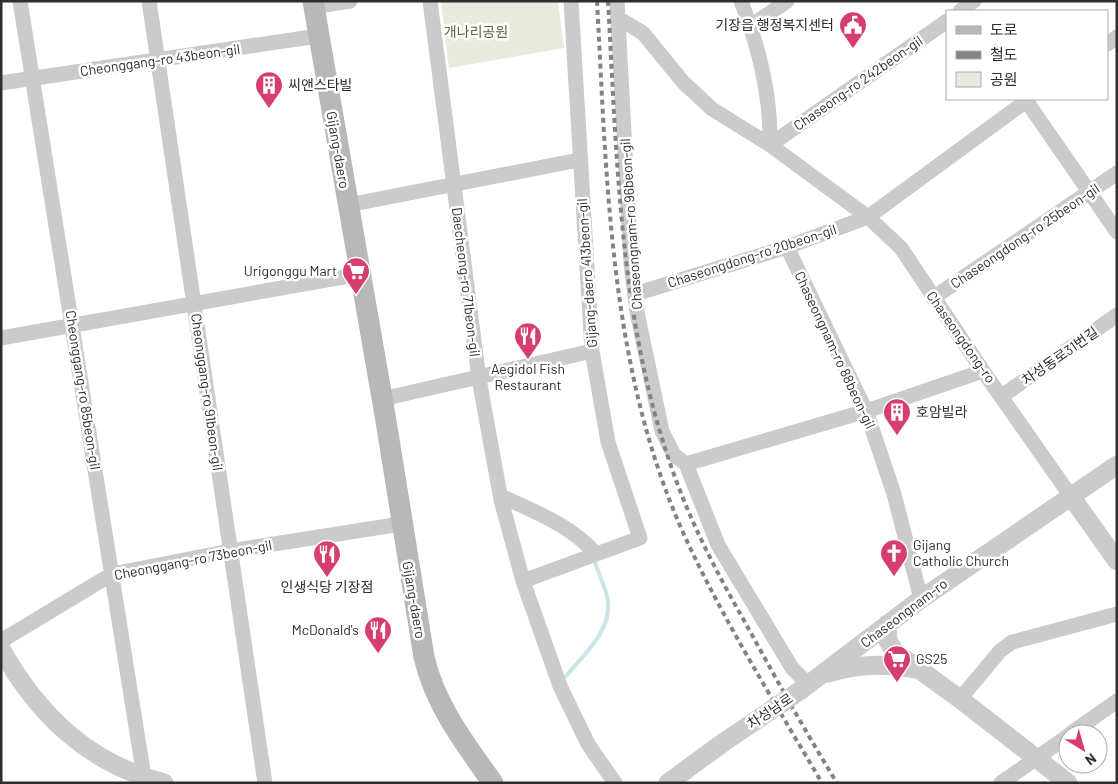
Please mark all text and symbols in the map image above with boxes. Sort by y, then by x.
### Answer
public building icon: 기장읍 행정복지센터 [838,10,868,49]
legend [946,10,1108,100]
place label: 기장읍 행정복지센터 [715,16,834,33]
text: 도로 [990,20,1018,38]
park label: 개나리공원 [444,23,508,40]
street label: Chaseong-ro 242beon-gil [790,32,926,134]
street label: Cheonggang-ro 43beon-gil [79,40,241,79]
text: 철도 [990,45,1018,63]
building icon: 씨앤스타빌 [254,70,284,109]
text: 공원 [990,70,1018,88]
place label: 씨앤스타빌 [288,76,352,93]
street label: Gijang-daero [323,110,354,190]
street label: Chaseongnam-ro 96beon-gil [616,138,645,310]
street label: Chaseongdong-ro 25beon-gil [947,179,1102,292]
street label: Gijang-daero 413beon-gil [573,198,600,348]
street label: Daecheong-ro 71beon-gil [449,206,484,358]
street label: Chaseongdong-ro 20beon-gil [665,220,838,291]
supermarket icon: Urigonggu Mart [341,256,371,295]
place label: Urigonggu Mart [244,262,337,279]
street label: Chaseongnam-ro 88beon-gil [791,268,879,431]
street label: Chaseongdong-ro [923,287,1000,386]
street label: Cheonggang-ro 85beon-gil [62,309,104,471]
street label: Cheonggang-ro 91beon-gil [188,312,227,472]
restaurant icon: Aegidol Fish Restaurant [513,321,543,360]
street label: 차성동로31번길 [1018,323,1101,388]
place label: Aegidol Fish Restaurant [491,360,565,393]
building icon: 호암빌라 [882,397,912,436]
place label: 호암빌라 [916,403,968,420]
street label: Cheonggang-ro 73beon-gil [113,536,273,583]
place label: Gijang Catholic Church [913,536,1009,569]
church icon: Gijang Catholic Church [879,538,909,577]
restaurant icon: 인생식당 기장점 [312,539,342,578]
street label: Gijang-daero [399,560,430,640]
street label: Chaseongnam-ro [857,574,951,651]
place label: 인생식당 기장점 [281,578,373,595]
restaurant icon: McDonald's [363,615,393,654]
place label: McDonald's [292,621,359,638]
supermarket icon: GS25 [882,644,912,683]
place label: GS25 [916,650,947,667]
street label: 차성남로 [744,689,796,732]
north arrow [1058,724,1108,774]
text: N [1082,750,1100,769]

